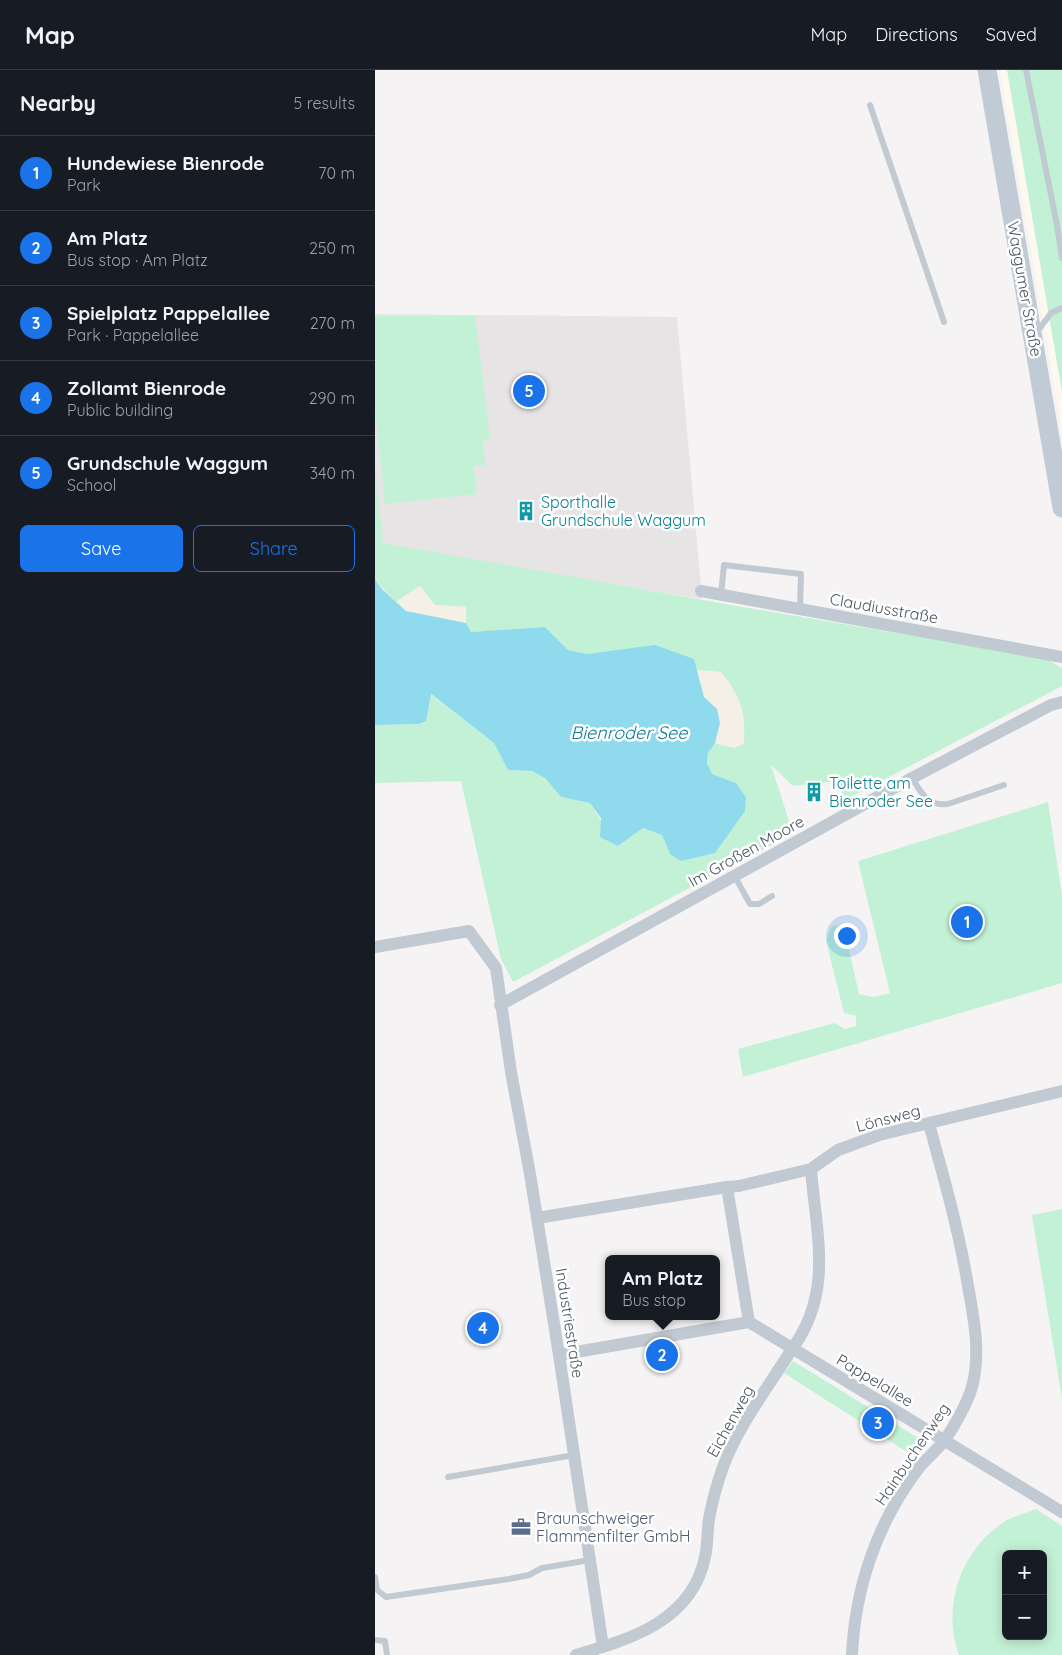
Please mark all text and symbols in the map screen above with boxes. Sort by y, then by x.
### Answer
text: Map [25,20,75,50]
text: Map [810,23,847,46]
text: Directions [875,23,958,46]
text: Saved [986,23,1037,46]
text: Nearby [20,90,96,116]
text: 5 results [294,93,355,113]
text: Hundewiese Bienrode [67,151,265,175]
text: 1 [33,163,39,183]
text: 70 m [318,163,355,183]
text: Park [67,175,101,195]
street label: Waggumer Straße [1003,220,1047,358]
text: Am Platz [67,226,147,250]
text: 2 [31,238,41,258]
text: 250 m [309,238,355,258]
text: Bus stop · Am Platz [67,250,208,270]
text: Spielplatz Pappelallee [67,301,270,325]
text: 3 [32,313,40,333]
text: 270 m [310,313,355,333]
text: Park · Pappelallee [67,325,199,345]
pin: 5 [513,372,545,410]
text: Zollamt Bienrode [67,376,226,400]
text: 4 [31,388,41,408]
text: 290 m [309,388,355,408]
text: Public building [67,400,173,420]
text: Grundschule Waggum [67,451,268,475]
text: 5 [31,463,41,483]
text: 340 m [310,463,355,483]
text: School [67,475,116,495]
place label: Sporthalle Grundschule Waggum [541,492,706,530]
building icon: Sporthalle Grundschule Waggum [515,500,537,522]
button: Save [20,525,183,572]
button: Share [193,525,355,572]
street label: Claudiusstraße [828,589,940,627]
water label: Bienroder See [571,721,688,744]
place label: Toilette am Bienroder See [829,773,933,811]
building icon: Toilette am Bienroder See [803,781,825,803]
street label: Im Großen Moore [685,811,807,891]
pin: 1 [951,903,983,941]
your location [834,923,860,949]
street label: Lönsweg [854,1100,922,1136]
popup [605,1255,720,1320]
text: Am Platz [622,1266,703,1290]
street label: Industriestraße [551,1267,589,1379]
text: Bus stop [622,1290,686,1310]
pin: 4 [467,1309,499,1347]
pin: 2 [646,1336,678,1374]
street label: Pappelallee [833,1349,917,1411]
street label: Eichenweg [702,1382,758,1460]
street label: Hainbuchenweg [870,1399,954,1509]
pin: 3 [862,1404,894,1442]
place label: Braunschweiger Flammenfilter GmbH [536,1508,691,1546]
office icon: Braunschweiger Flammenfilter GmbH [510,1516,532,1538]
map controls [1002,1550,1047,1640]
button: + [1002,1550,1047,1595]
button: − [1002,1595,1047,1640]

